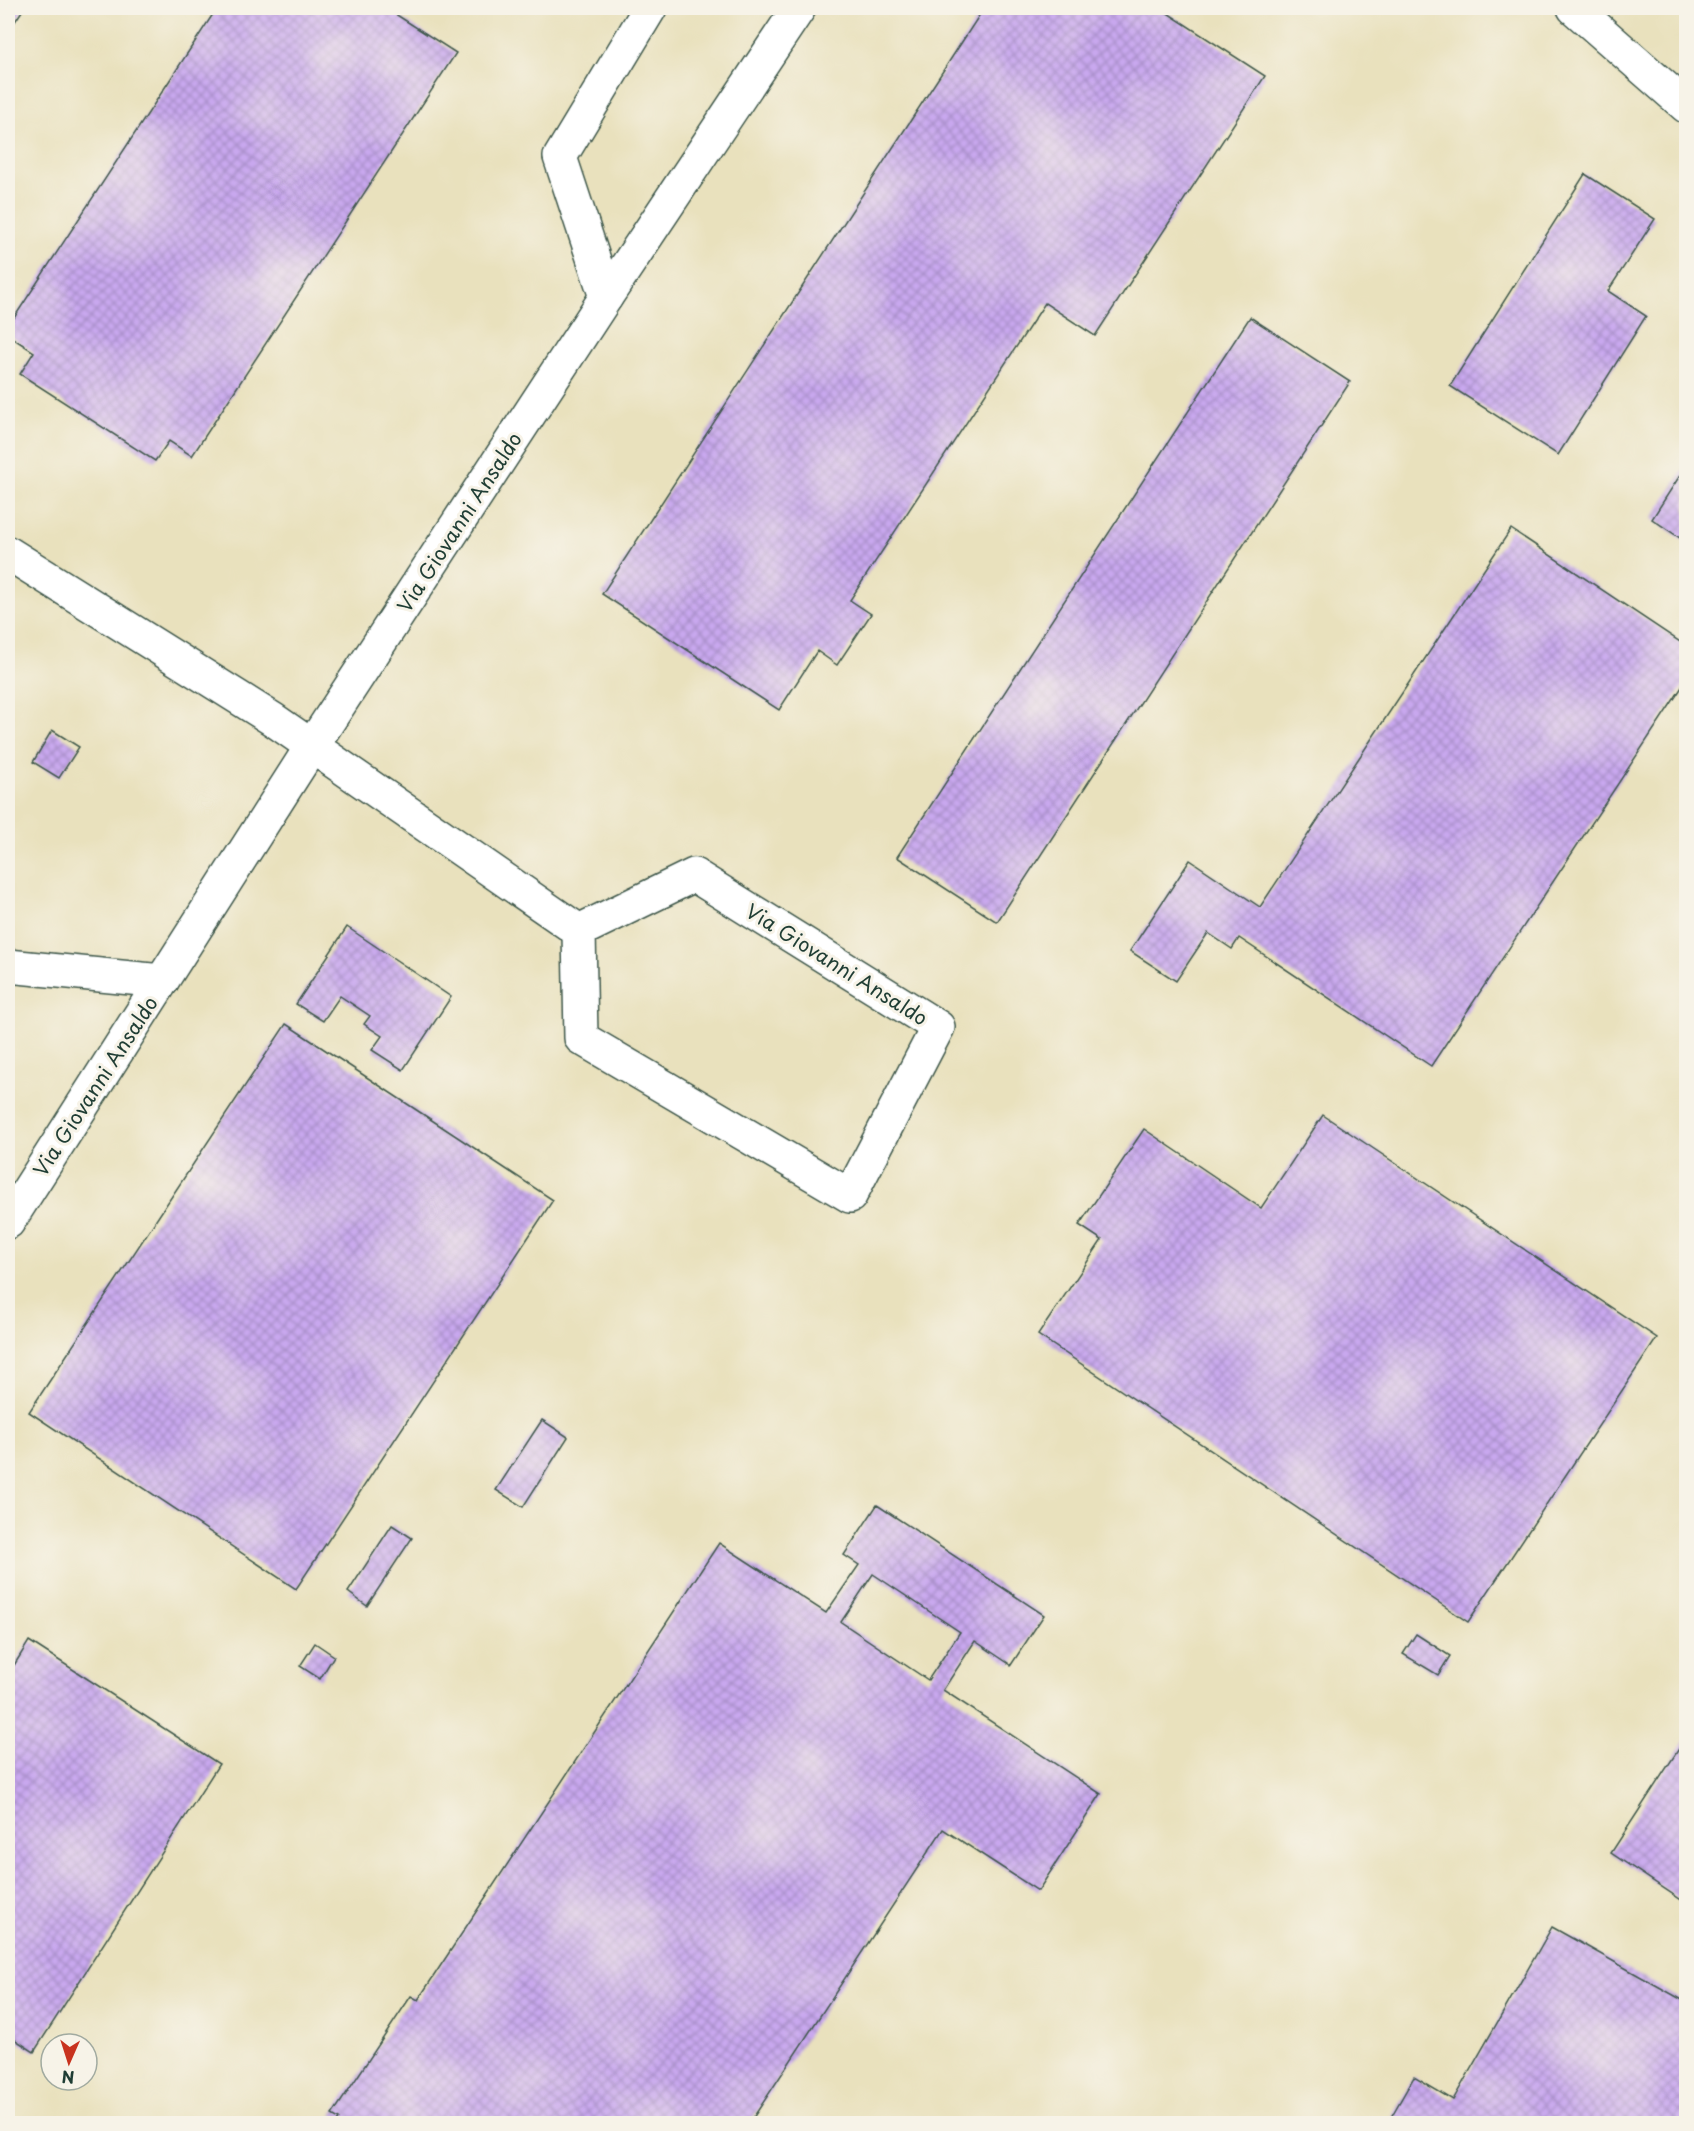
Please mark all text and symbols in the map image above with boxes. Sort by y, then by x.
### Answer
street label: Via Giovanni Ansaldo [389,426,529,618]
street label: Via Giovanni Ansaldo [740,896,934,1032]
street label: Via Giovanni Ansaldo [25,990,165,1182]
north arrow [39,2032,99,2092]
text: N [61,2066,75,2090]

